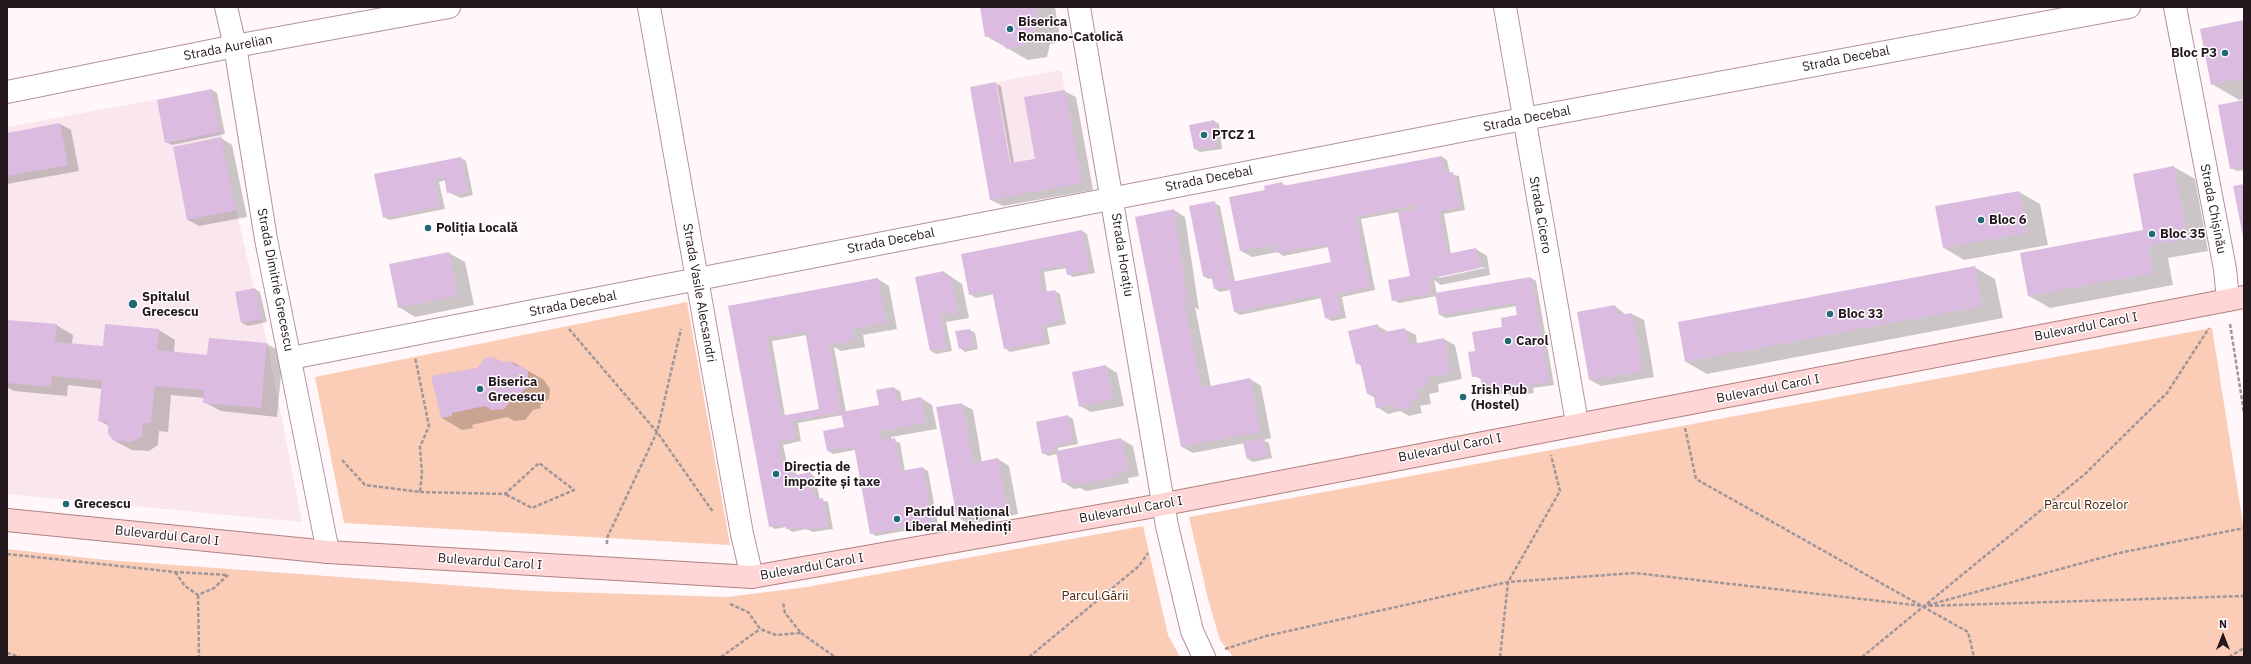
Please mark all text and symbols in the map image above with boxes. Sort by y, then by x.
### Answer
place label: Biserica Romano-Catolică [1018,14,1123,45]
marker: Biserica Romano-Catolică [1005,24,1015,34]
street label: Strada Aurelian [182,32,274,64]
street label: Strada Decebal [1801,43,1891,75]
place label: Bloc P3 [2171,45,2217,61]
marker: Bloc P3 [2220,48,2230,58]
street label: Strada Decebal [1482,103,1572,135]
place label: PTCZ 1 [1212,127,1255,143]
marker: PTCZ 1 [1199,130,1209,140]
street label: Strada Decebal [1164,163,1254,195]
street label: Strada Chișinău [2197,163,2229,255]
street label: Strada Cicero [1526,175,1554,255]
street label: Strada Dimitrie Grecescu [253,207,297,353]
street label: Strada Horațiu [1108,212,1136,298]
place label: Bloc 6 [1989,212,2027,228]
marker: Bloc 6 [1976,215,1986,225]
place label: Poliția Locală [436,220,518,236]
street label: Strada Vasile Alecsandri [679,222,719,364]
marker: Poliția Locală [423,223,433,233]
street label: Strada Decebal [846,225,936,257]
place label: Bloc 35 [2160,226,2205,242]
marker: Bloc 35 [2147,229,2157,239]
street label: Strada Decebal [528,288,618,320]
place label: Spitalul Grecescu [142,289,199,320]
marker: Spitalul Grecescu [127,298,139,310]
place label: Bloc 33 [1838,306,1883,322]
marker: Bloc 33 [1825,309,1835,319]
street label: Bulevardul Carol I [2033,309,2139,345]
place label: Carol [1516,333,1548,349]
marker: Carol [1503,336,1513,346]
street label: Bulevardul Carol I [1715,371,1821,407]
place label: Biserica Grecescu [488,374,545,405]
place label: Irish Pub (Hostel) [1471,382,1527,413]
marker: Biserica Grecescu [475,384,485,394]
marker: Irish Pub (Hostel) [1458,392,1468,402]
street label: Bulevardul Carol I [1397,430,1503,466]
place label: Direcția de impozite și taxe [784,459,880,490]
marker: Direcția de impozite și taxe [771,469,781,479]
street label: Bulevardul Carol I [1078,493,1184,527]
place label: Grecescu [74,496,131,512]
park label: Parcul Rozelor [2044,497,2128,513]
marker: Grecescu [61,499,71,509]
place label: Partidul Național Liberal Mehedinți [905,504,1011,535]
marker: Partidul Național Liberal Mehedinți [892,514,902,524]
street label: Bulevardul Carol I [114,523,220,549]
street label: Bulevardul Carol I [759,550,865,584]
street label: Bulevardul Carol I [437,551,543,573]
park label: Parcul Gării [1061,588,1129,604]
north arrow [2203,616,2243,656]
text: N [2219,617,2227,631]

